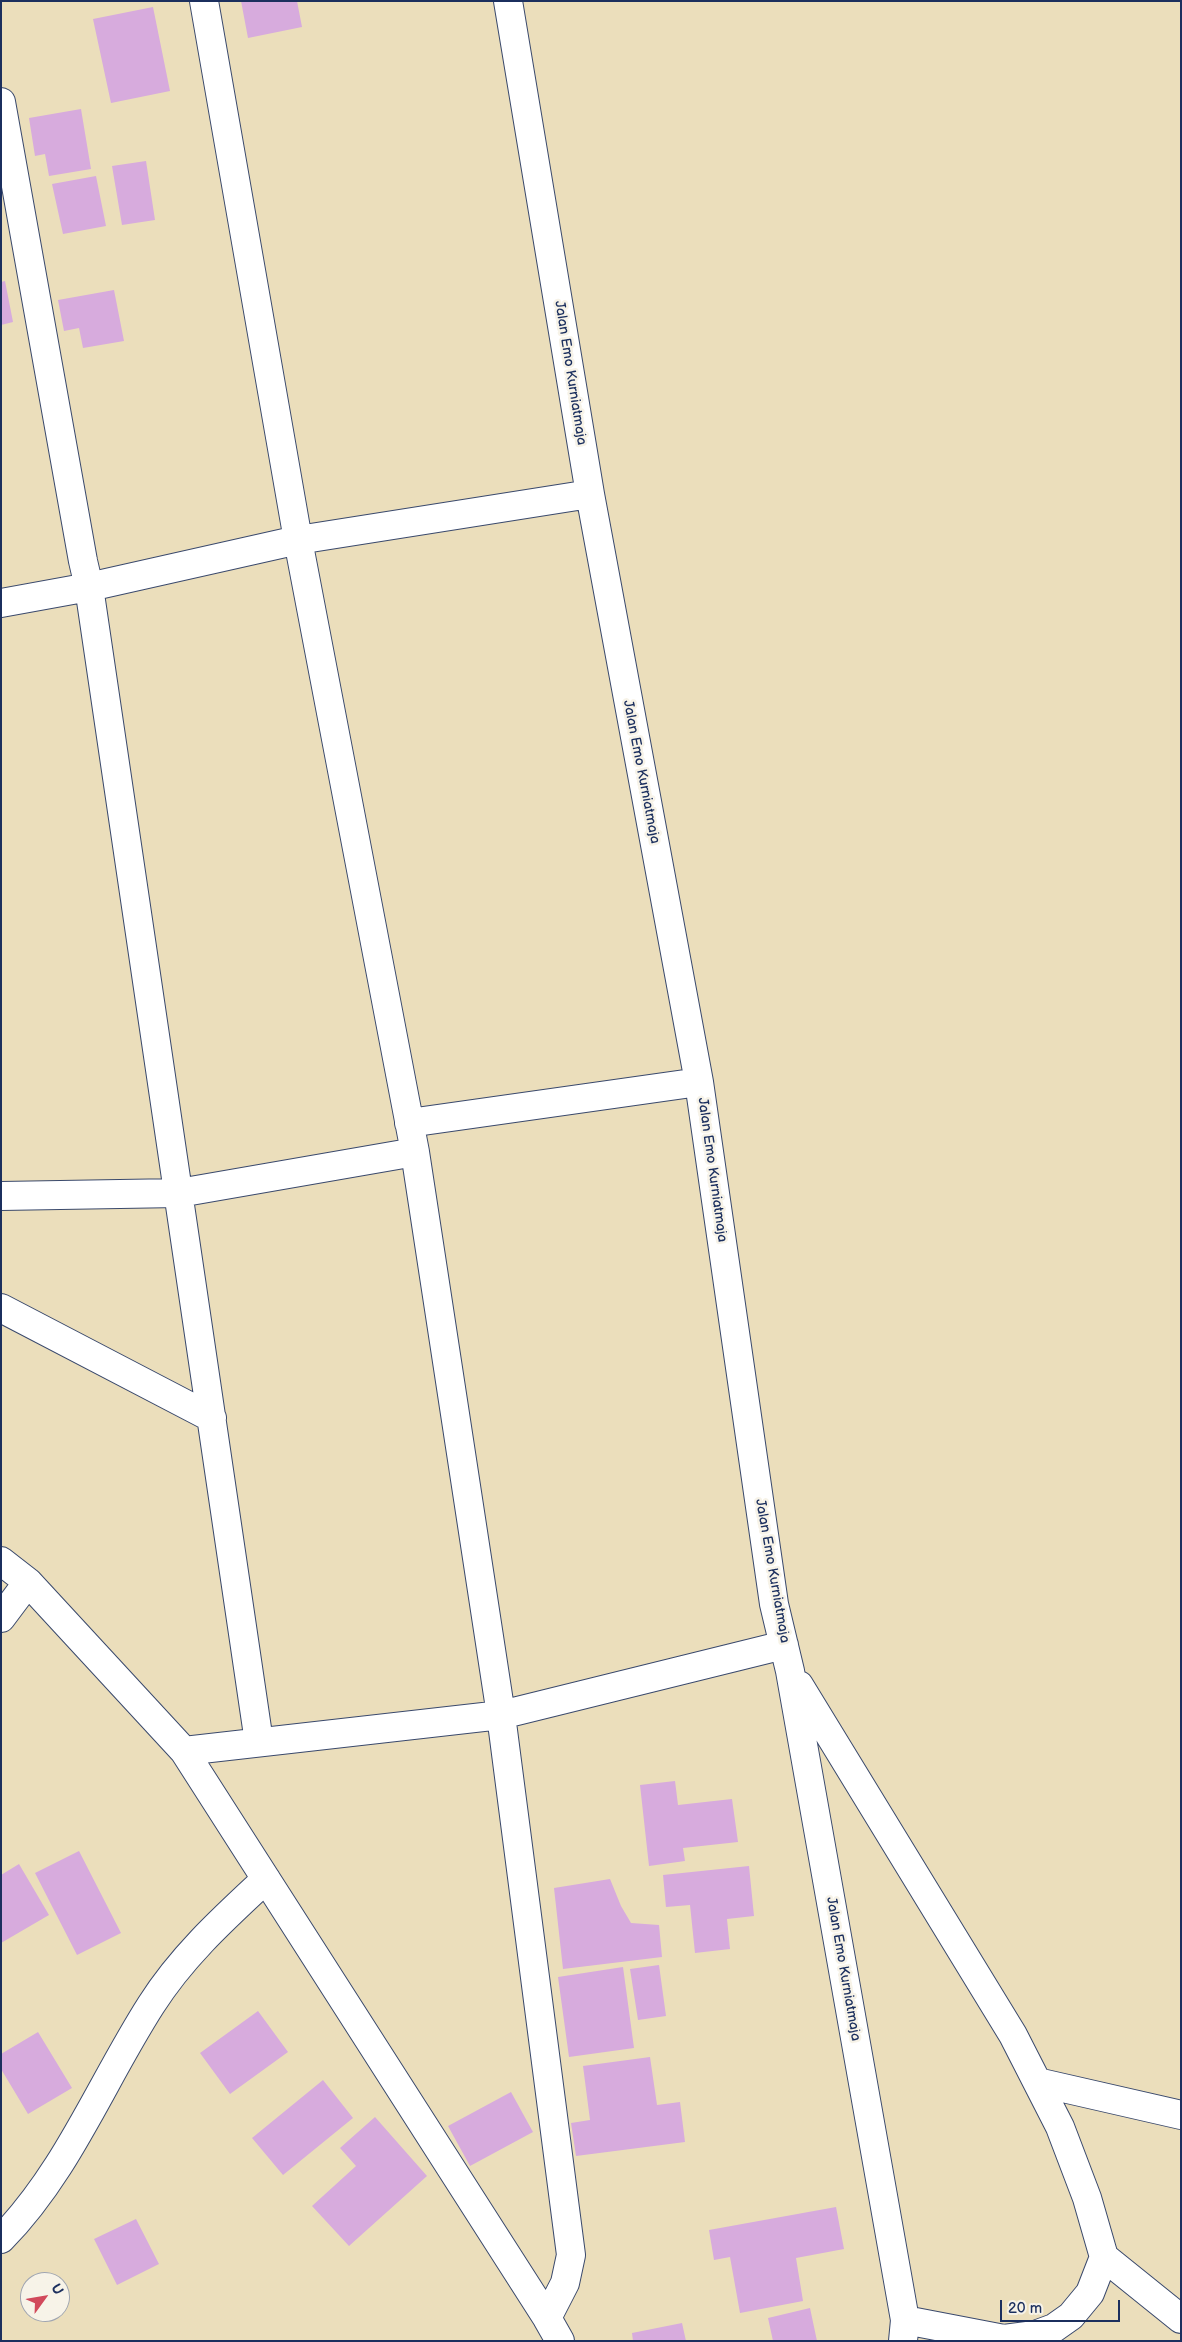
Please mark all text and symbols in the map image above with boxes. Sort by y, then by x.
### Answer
street label: Jalan Emo Kurniatmaja [550,300,590,446]
street label: Jalan Emo Kurniatmaja [619,699,663,845]
street label: Jalan Emo Kurniatmaja [694,1097,730,1243]
street label: Jalan Emo Kurniatmaja [751,1498,793,1644]
street label: Jalan Emo Kurniatmaja [822,1896,864,2042]
north arrow [20,2272,70,2322]
text: U [47,2281,67,2298]
scale bar [1002,2290,1122,2322]
text: 20 m [1008,2299,1042,2318]

